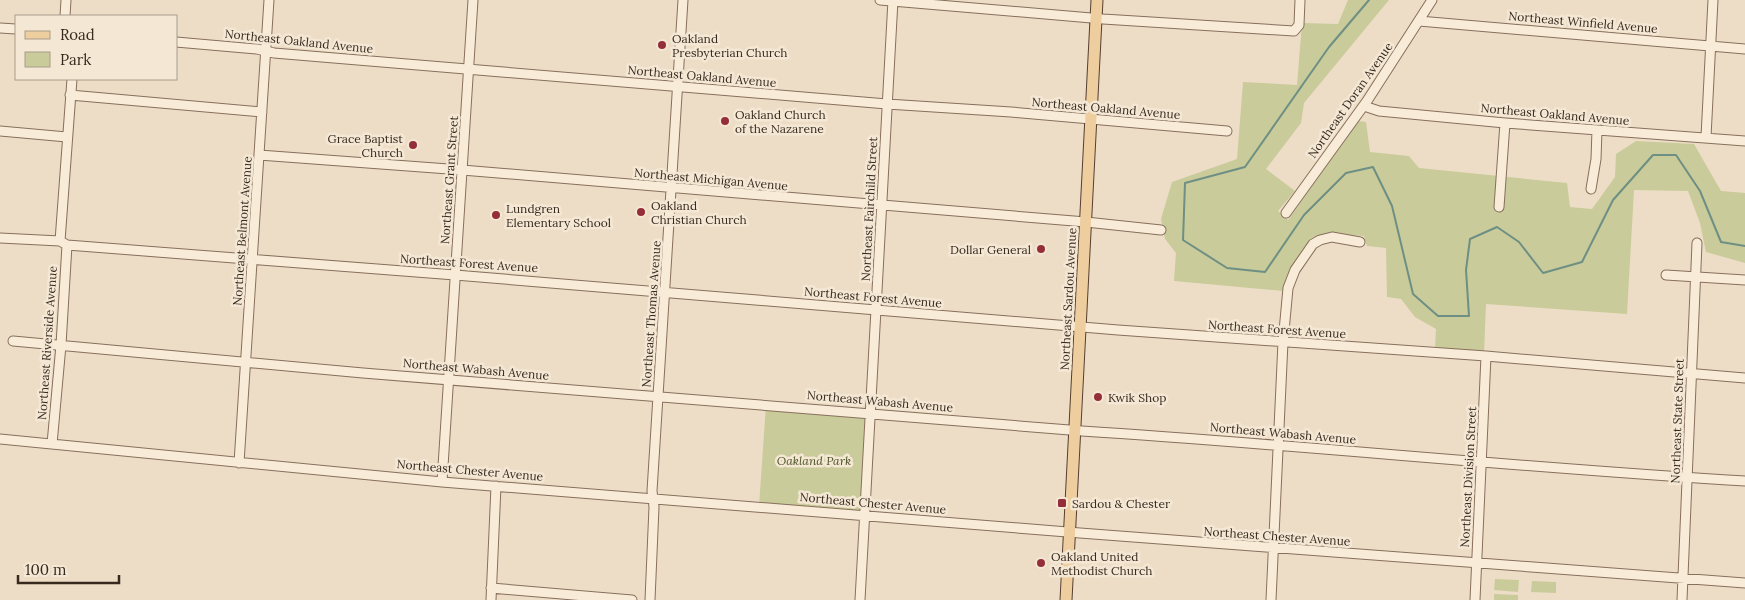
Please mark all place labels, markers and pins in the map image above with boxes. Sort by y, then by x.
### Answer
place label: Oakland Presbyterian Church [672,31,788,60]
marker: Oakland Presbyterian Church [656,39,668,51]
place label: Oakland Church of the Nazarene [735,107,826,136]
marker: Oakland Church of the Nazarene [719,115,731,127]
place label: Grace Baptist Church [328,131,403,160]
marker: Grace Baptist Church [407,139,419,151]
place label: Oakland Christian Church [651,198,747,227]
place label: Lundgren Elementary School [506,201,611,230]
marker: Oakland Christian Church [635,206,647,218]
marker: Lundgren Elementary School [490,209,502,221]
place label: Dollar General [950,242,1031,257]
marker: Dollar General [1035,243,1047,255]
place label: Kwik Shop [1108,390,1166,405]
marker: Kwik Shop [1092,391,1104,403]
place label: Sardou & Chester [1072,496,1171,511]
marker: Sardou & Chester [1056,497,1068,509]
place label: Oakland United Methodist Church [1051,549,1153,578]
marker: Oakland United Methodist Church [1035,557,1047,569]

